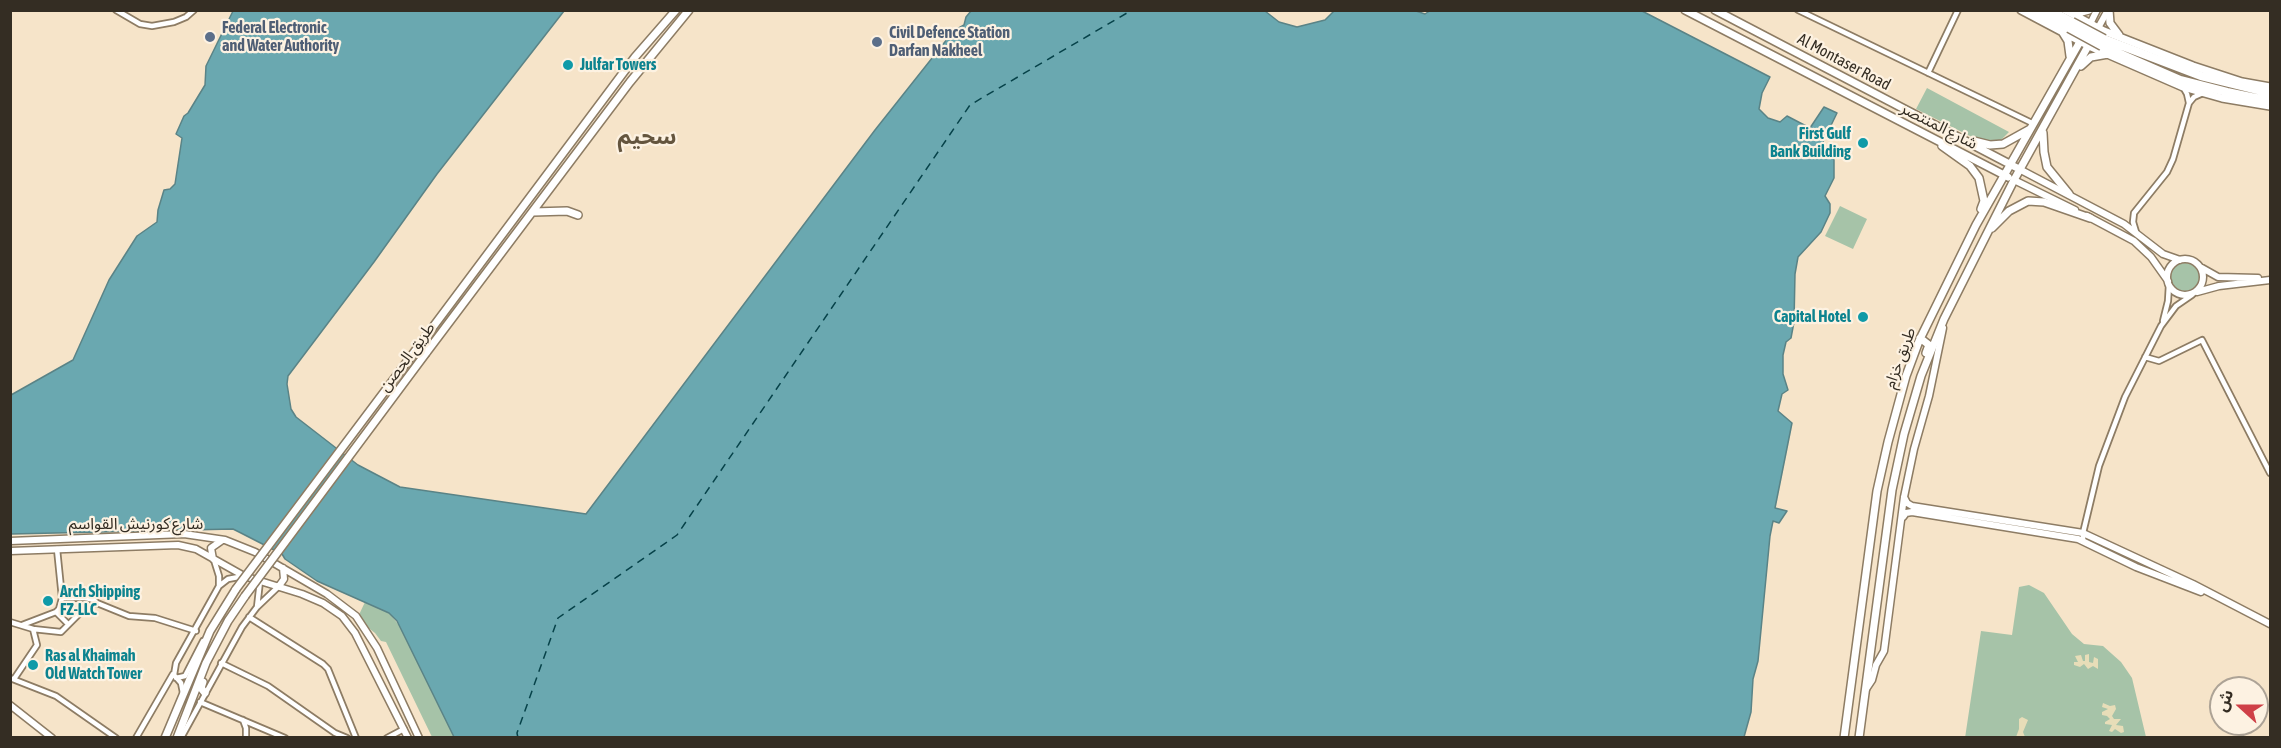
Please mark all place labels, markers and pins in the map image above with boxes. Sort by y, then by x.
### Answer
place label: Federal Electronic and Water Authority [222,18,339,56]
place label: Civil Defence Station Darfan Nakheel [889,23,1010,61]
marker: Federal Electronic and Water Authority [203,30,217,44]
marker: Civil Defence Station Darfan Nakheel [870,35,884,49]
place label: Julfar Towers [580,55,656,75]
marker: Julfar Towers [561,58,575,72]
place label: First Gulf Bank Building [1770,124,1851,162]
marker: First Gulf Bank Building [1856,136,1870,150]
place label: Capital Hotel [1774,307,1851,327]
marker: Capital Hotel [1856,310,1870,324]
place label: Arch Shipping FZ-LLC [60,582,140,620]
marker: Arch Shipping FZ-LLC [41,594,55,608]
place label: Ras al Khaimah Old Watch Tower [45,646,142,684]
marker: Ras al Khaimah Old Watch Tower [26,658,40,672]

